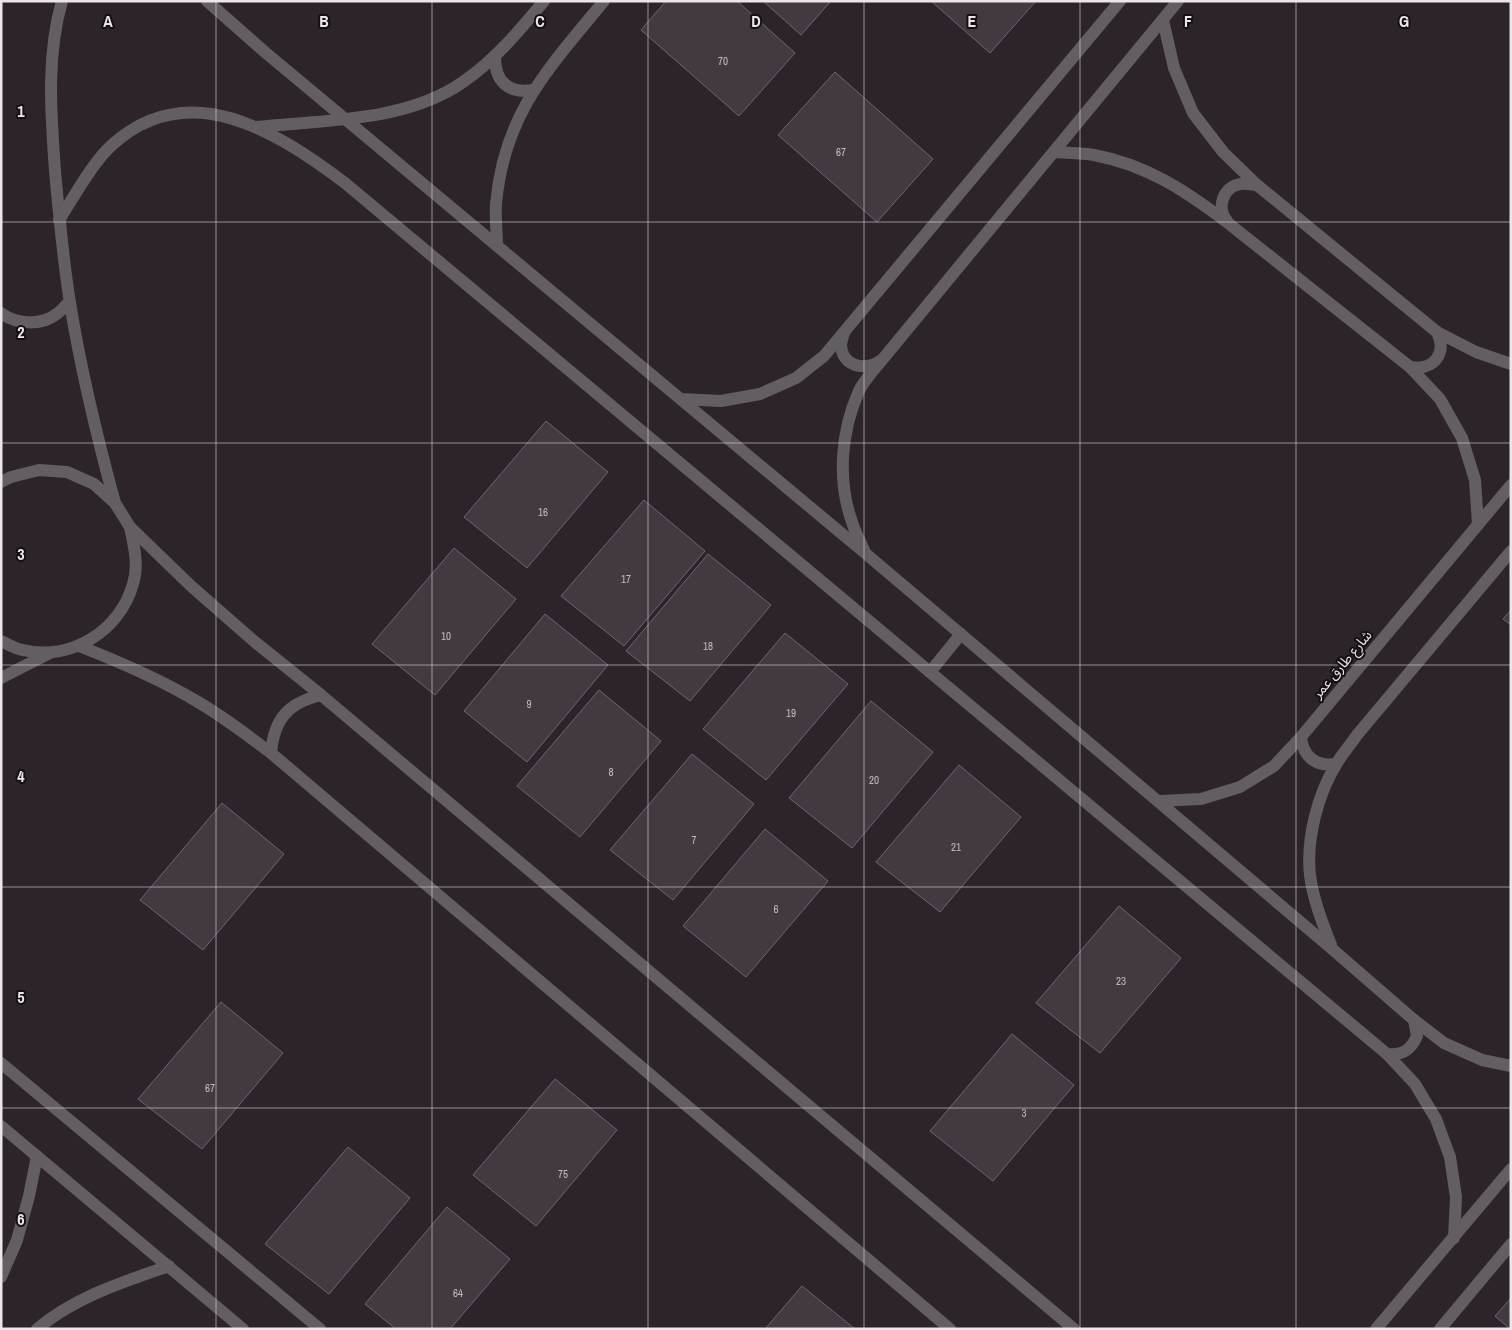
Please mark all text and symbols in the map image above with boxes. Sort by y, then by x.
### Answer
text: A [103,10,113,32]
text: B [319,10,329,32]
text: C [535,10,545,32]
text: D [751,10,761,32]
text: E [968,10,977,32]
text: F [1184,10,1192,32]
text: G [1399,10,1409,32]
house number: 70 [718,54,728,68]
text: 1 [17,100,25,122]
house number: 67 [836,145,846,159]
text: 2 [17,321,25,343]
house number: 16 [538,505,548,519]
text: 3 [17,543,25,565]
house number: 17 [621,572,631,586]
street label: شارع طارق عمر [1308,626,1377,704]
house number: 10 [441,629,451,643]
house number: 18 [703,639,713,653]
house number: 9 [526,697,532,711]
house number: 19 [786,706,796,720]
text: 4 [17,765,25,787]
house number: 8 [608,765,614,779]
house number: 20 [869,773,879,787]
house number: 7 [691,833,697,847]
house number: 21 [951,840,961,854]
house number: 6 [773,902,779,916]
house number: 23 [1116,974,1126,988]
text: 5 [17,986,25,1008]
house number: 67 [205,1081,215,1095]
house number: 3 [1021,1106,1027,1120]
house number: 75 [558,1167,568,1181]
text: 6 [17,1208,25,1230]
house number: 64 [453,1286,463,1300]

